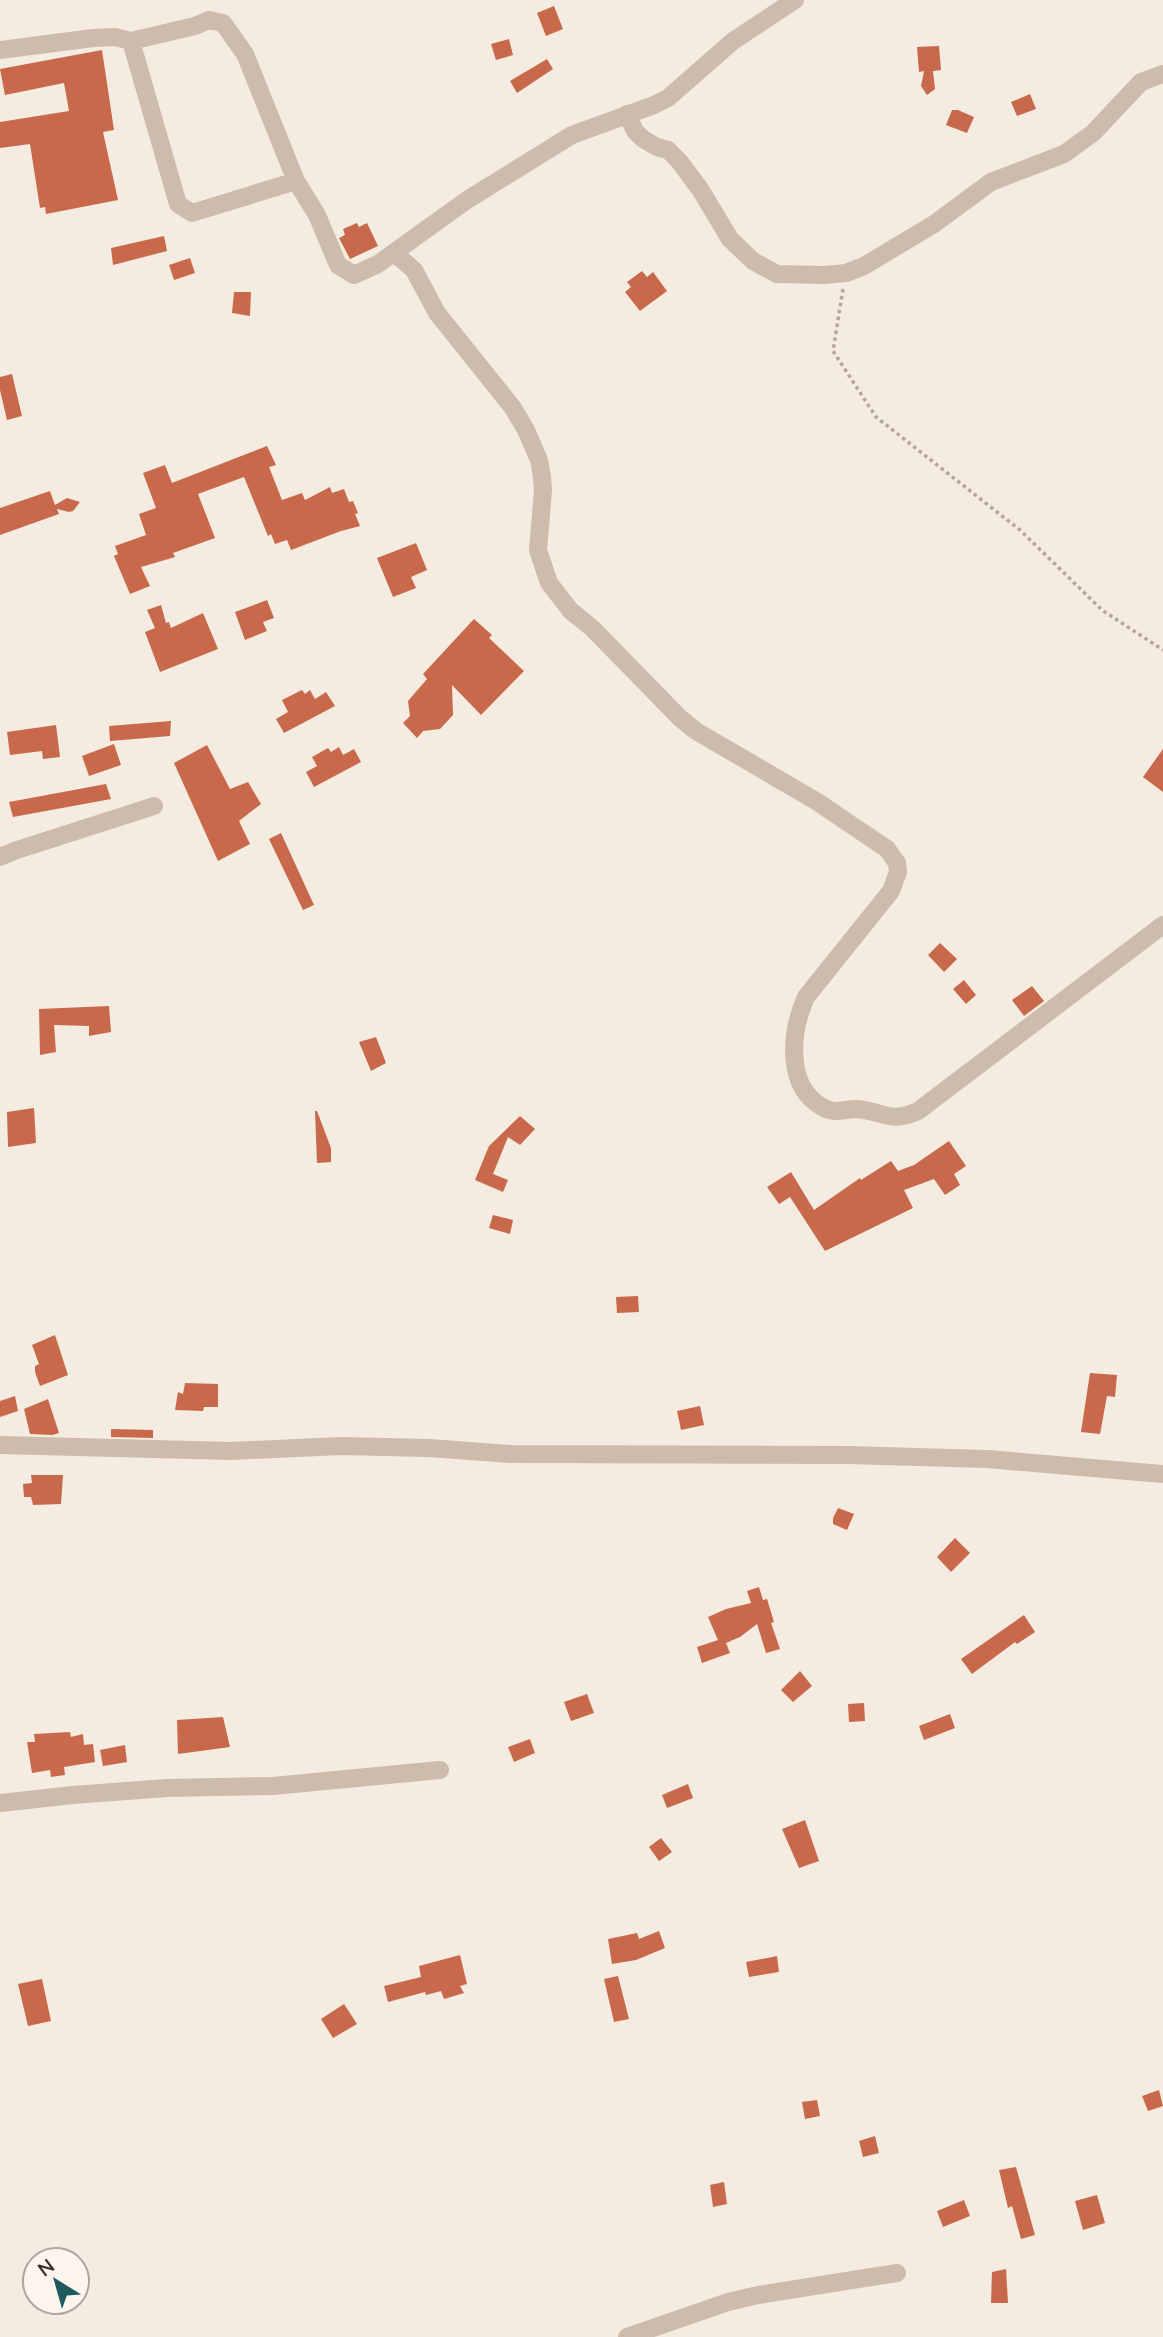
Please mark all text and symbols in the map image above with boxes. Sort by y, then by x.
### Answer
north arrow [21,2246,91,2316]
text: N [33,2253,58,2281]

